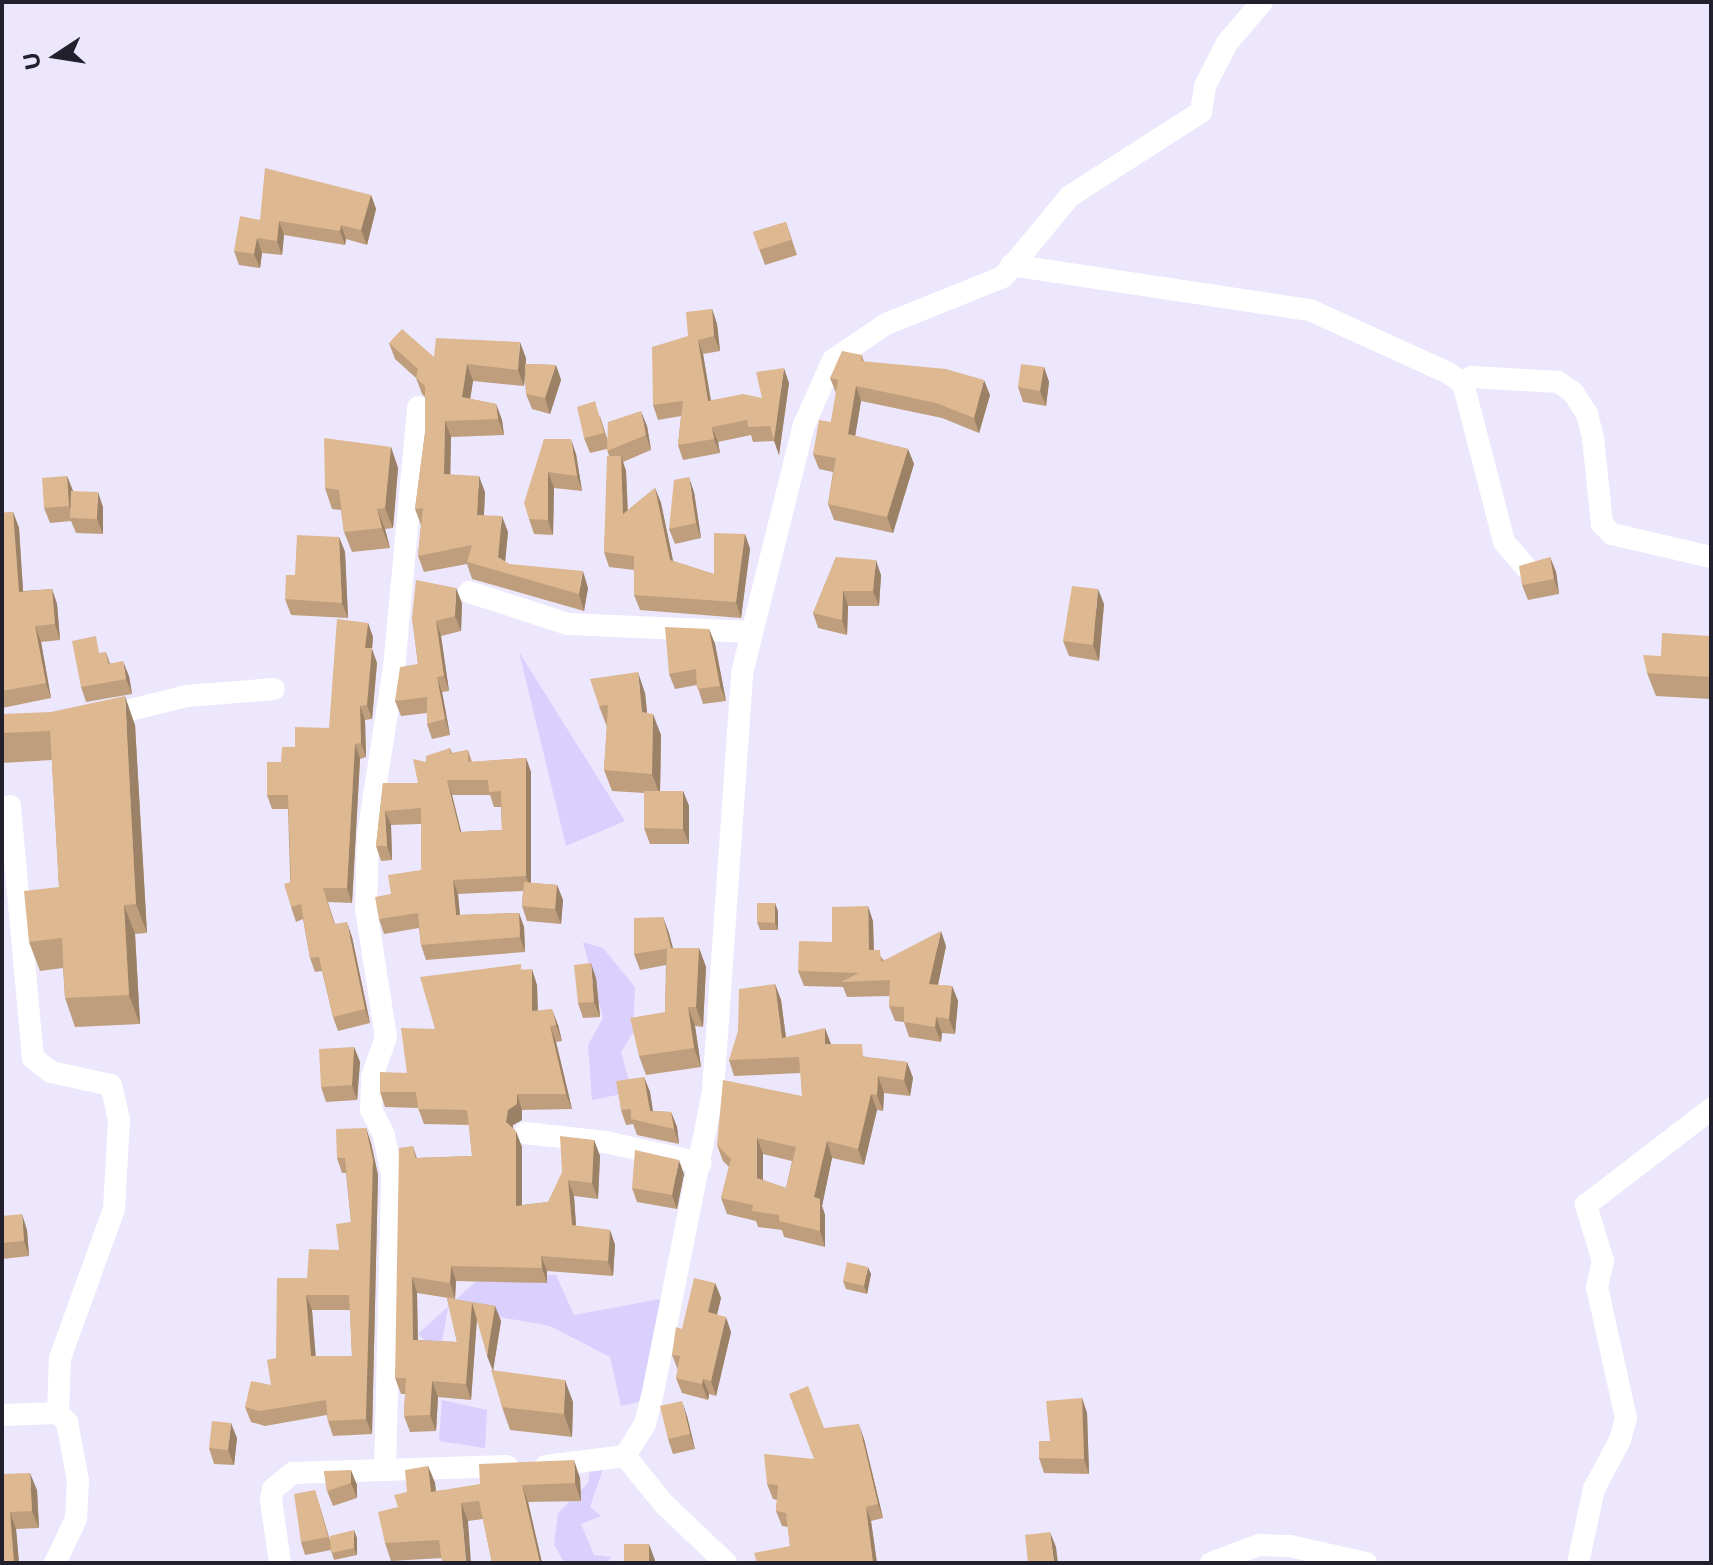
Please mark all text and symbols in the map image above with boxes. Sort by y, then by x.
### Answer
north arrow [16,16,96,96]
text: U [17,50,47,72]

